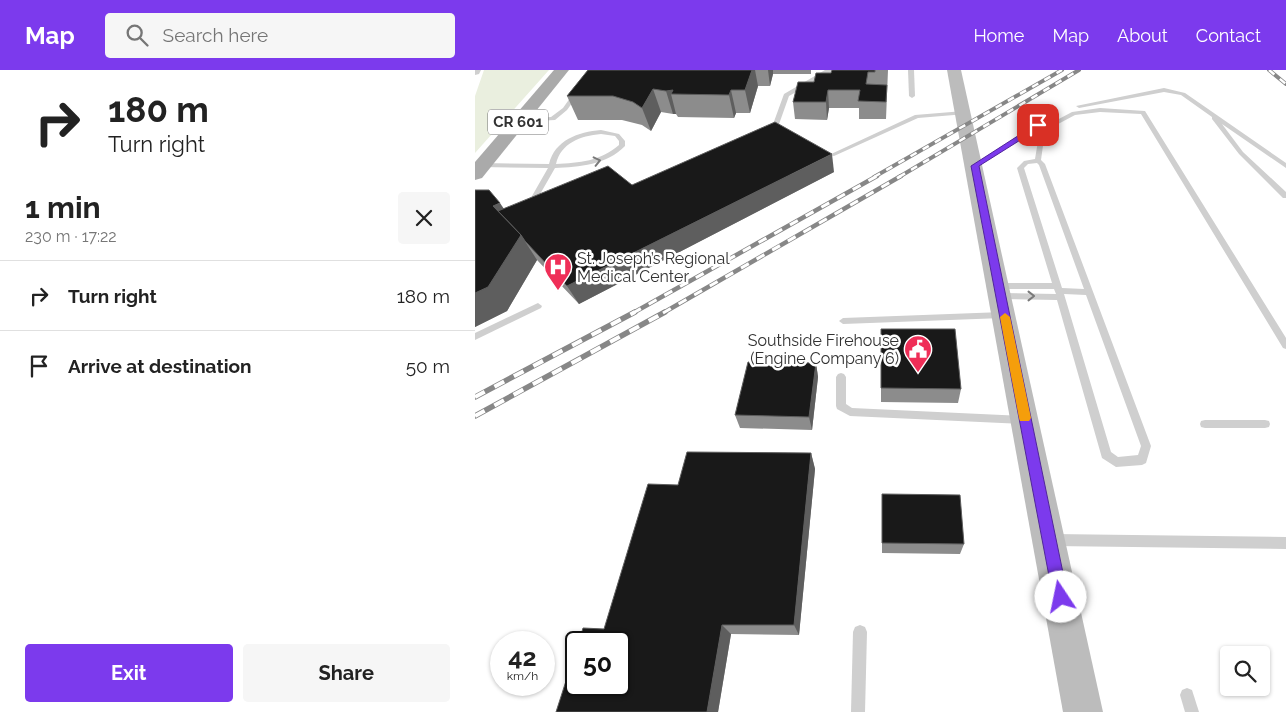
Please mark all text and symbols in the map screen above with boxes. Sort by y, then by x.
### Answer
search box [105,13,455,58]
text: Map [25,21,75,50]
icon: search [123,21,151,49]
text: Search here [163,24,268,46]
text: Home [973,25,1024,46]
text: Map [1052,25,1089,46]
text: About [1117,25,1168,46]
text: Contact [1196,25,1261,46]
text: 180 m [108,89,209,130]
icon: right [25,90,90,155]
pin [1017,104,1059,146]
road number: CR 601 [488,110,548,134]
icon: arrive [1024,111,1052,139]
text: Turn right [108,131,205,157]
one-way arrow [592,156,601,167]
text: 1 min [25,190,101,225]
button: close [398,192,450,244]
text: 230 m · 17:22 [25,227,117,246]
place label: St. Joseph’s Regional Medical Center [577,249,730,286]
hospital icon: St. Joseph’s Regional Medical Center [543,252,573,291]
icon: right [25,282,53,310]
text: Turn right [68,285,157,307]
text: 180 m [397,285,450,307]
one-way arrow [1027,291,1035,302]
place label: Southside Firehouse (Engine Company 6) [748,331,899,368]
public building icon: Southside Firehouse (Engine Company 6) [903,334,933,373]
icon: arrive [25,352,53,380]
text: Arrive at destination [68,355,252,377]
text: 50 m [406,355,450,377]
position arrow [1034,570,1086,622]
speed limit sign: 50 [565,631,630,696]
text: 42 [508,642,537,672]
button: Exit [25,644,233,702]
button: Share [243,644,450,702]
map controls [1220,646,1270,696]
button: search [1220,646,1270,696]
text: km/h [507,669,538,683]

